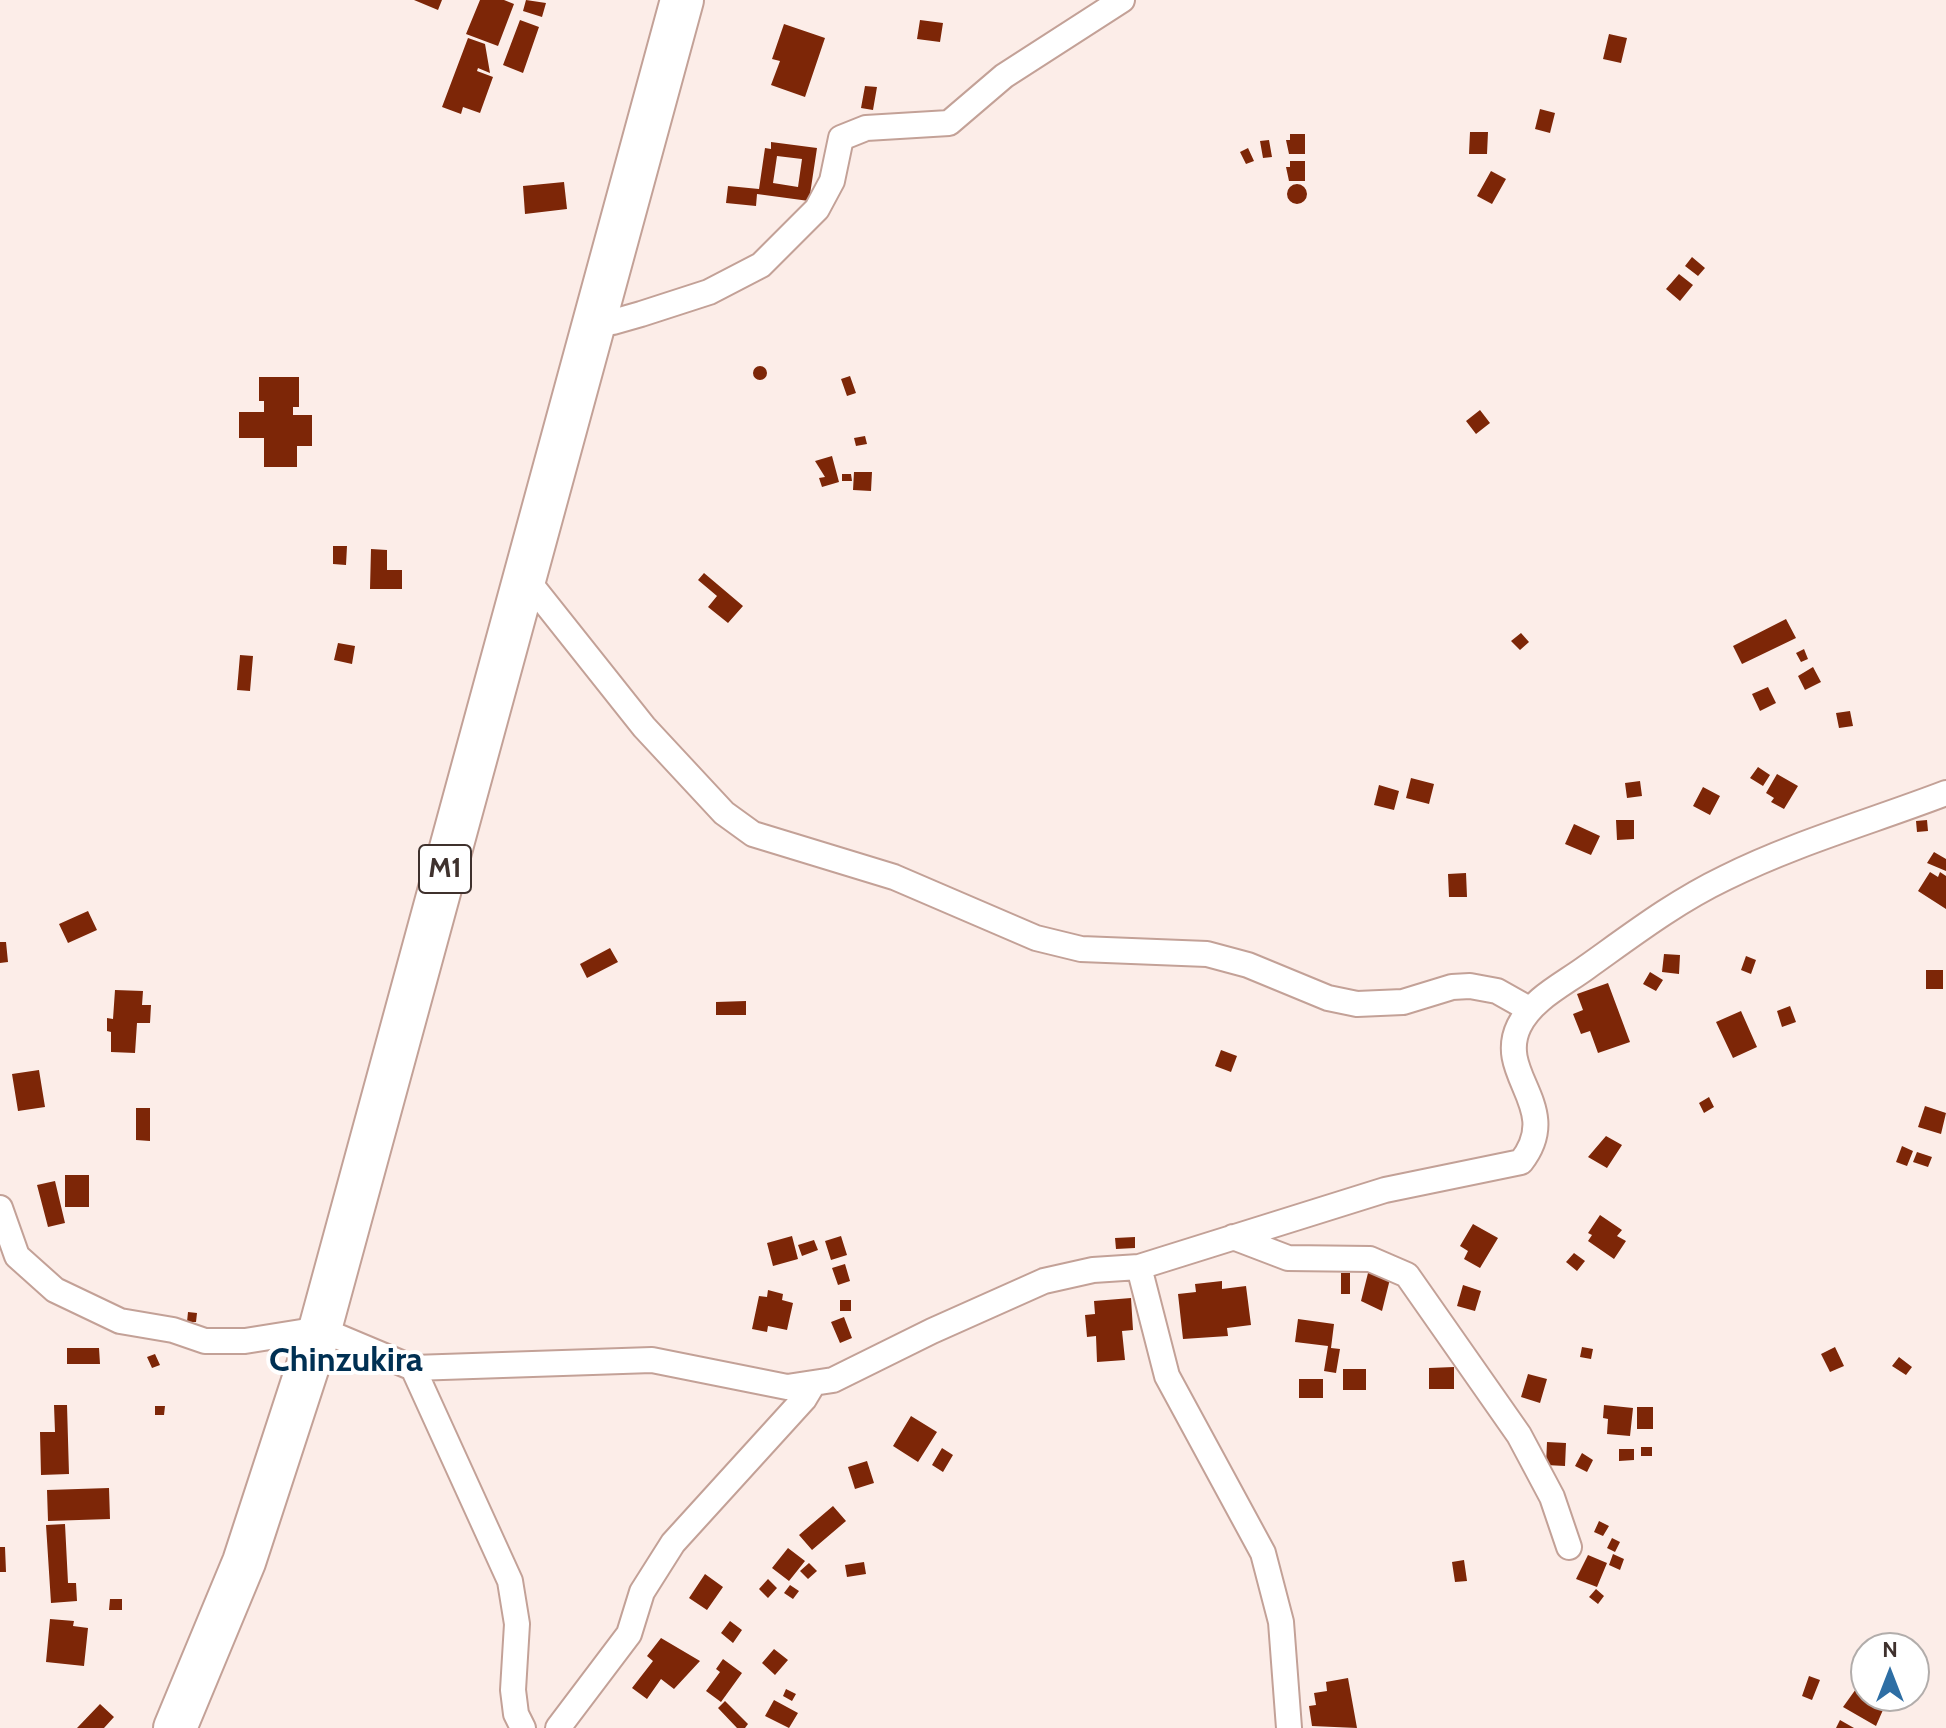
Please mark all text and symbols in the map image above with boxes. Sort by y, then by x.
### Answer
road number: M1 [419,845,471,893]
district label: Chinzukira [269,1341,423,1381]
north arrow [1850,1632,1930,1712]
text: N [1882,1636,1898,1663]

